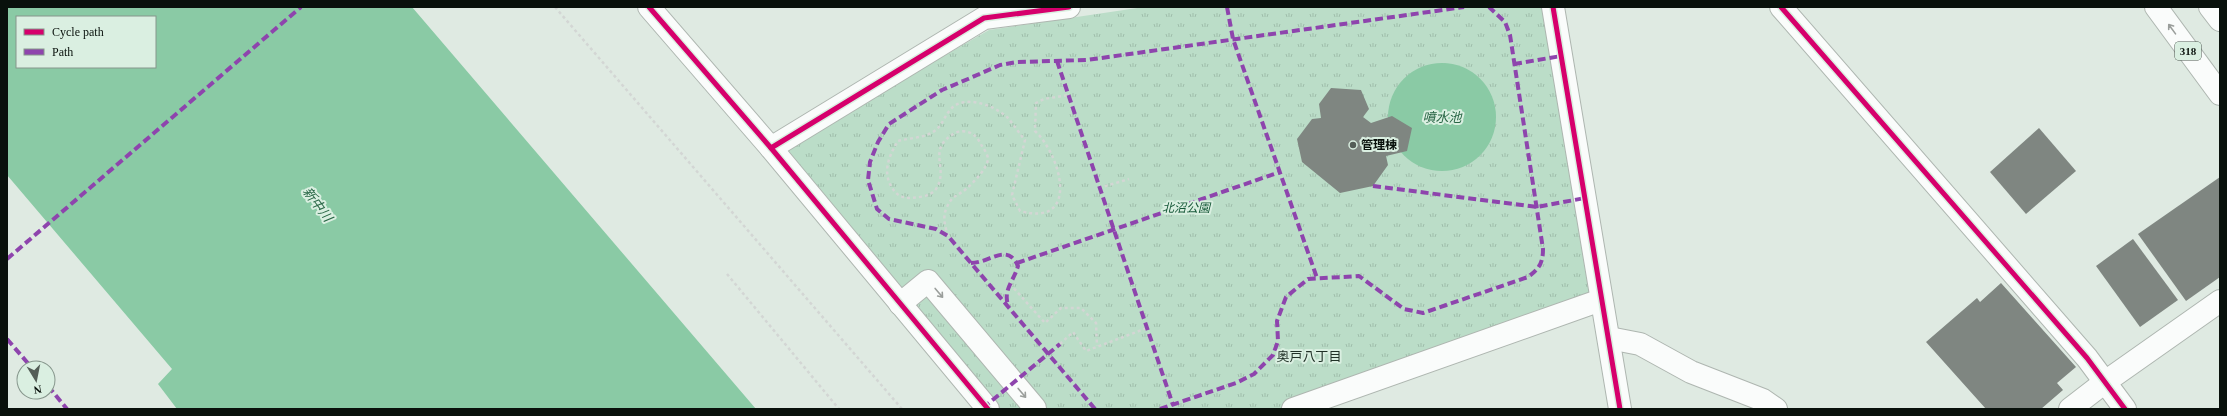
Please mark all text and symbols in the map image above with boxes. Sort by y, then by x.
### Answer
legend [16,16,156,68]
one-way arrow [2168,24,2176,35]
text: Cycle path [52,25,104,39]
road number: 318 [2175,42,2201,60]
text: Path [52,45,73,59]
water label: 噴水池 [1422,110,1463,125]
place label: 管理棟 [1361,138,1397,152]
marker: 管理棟 [1348,140,1358,150]
water label: 新中川 [300,184,337,226]
park label: 北沼公園 [1162,201,1212,215]
one-way arrow [934,288,943,299]
district label: 奥戸八丁目 [1276,349,1342,364]
north arrow [16,360,56,400]
text: N [33,383,43,396]
one-way arrow [1018,388,1027,398]

